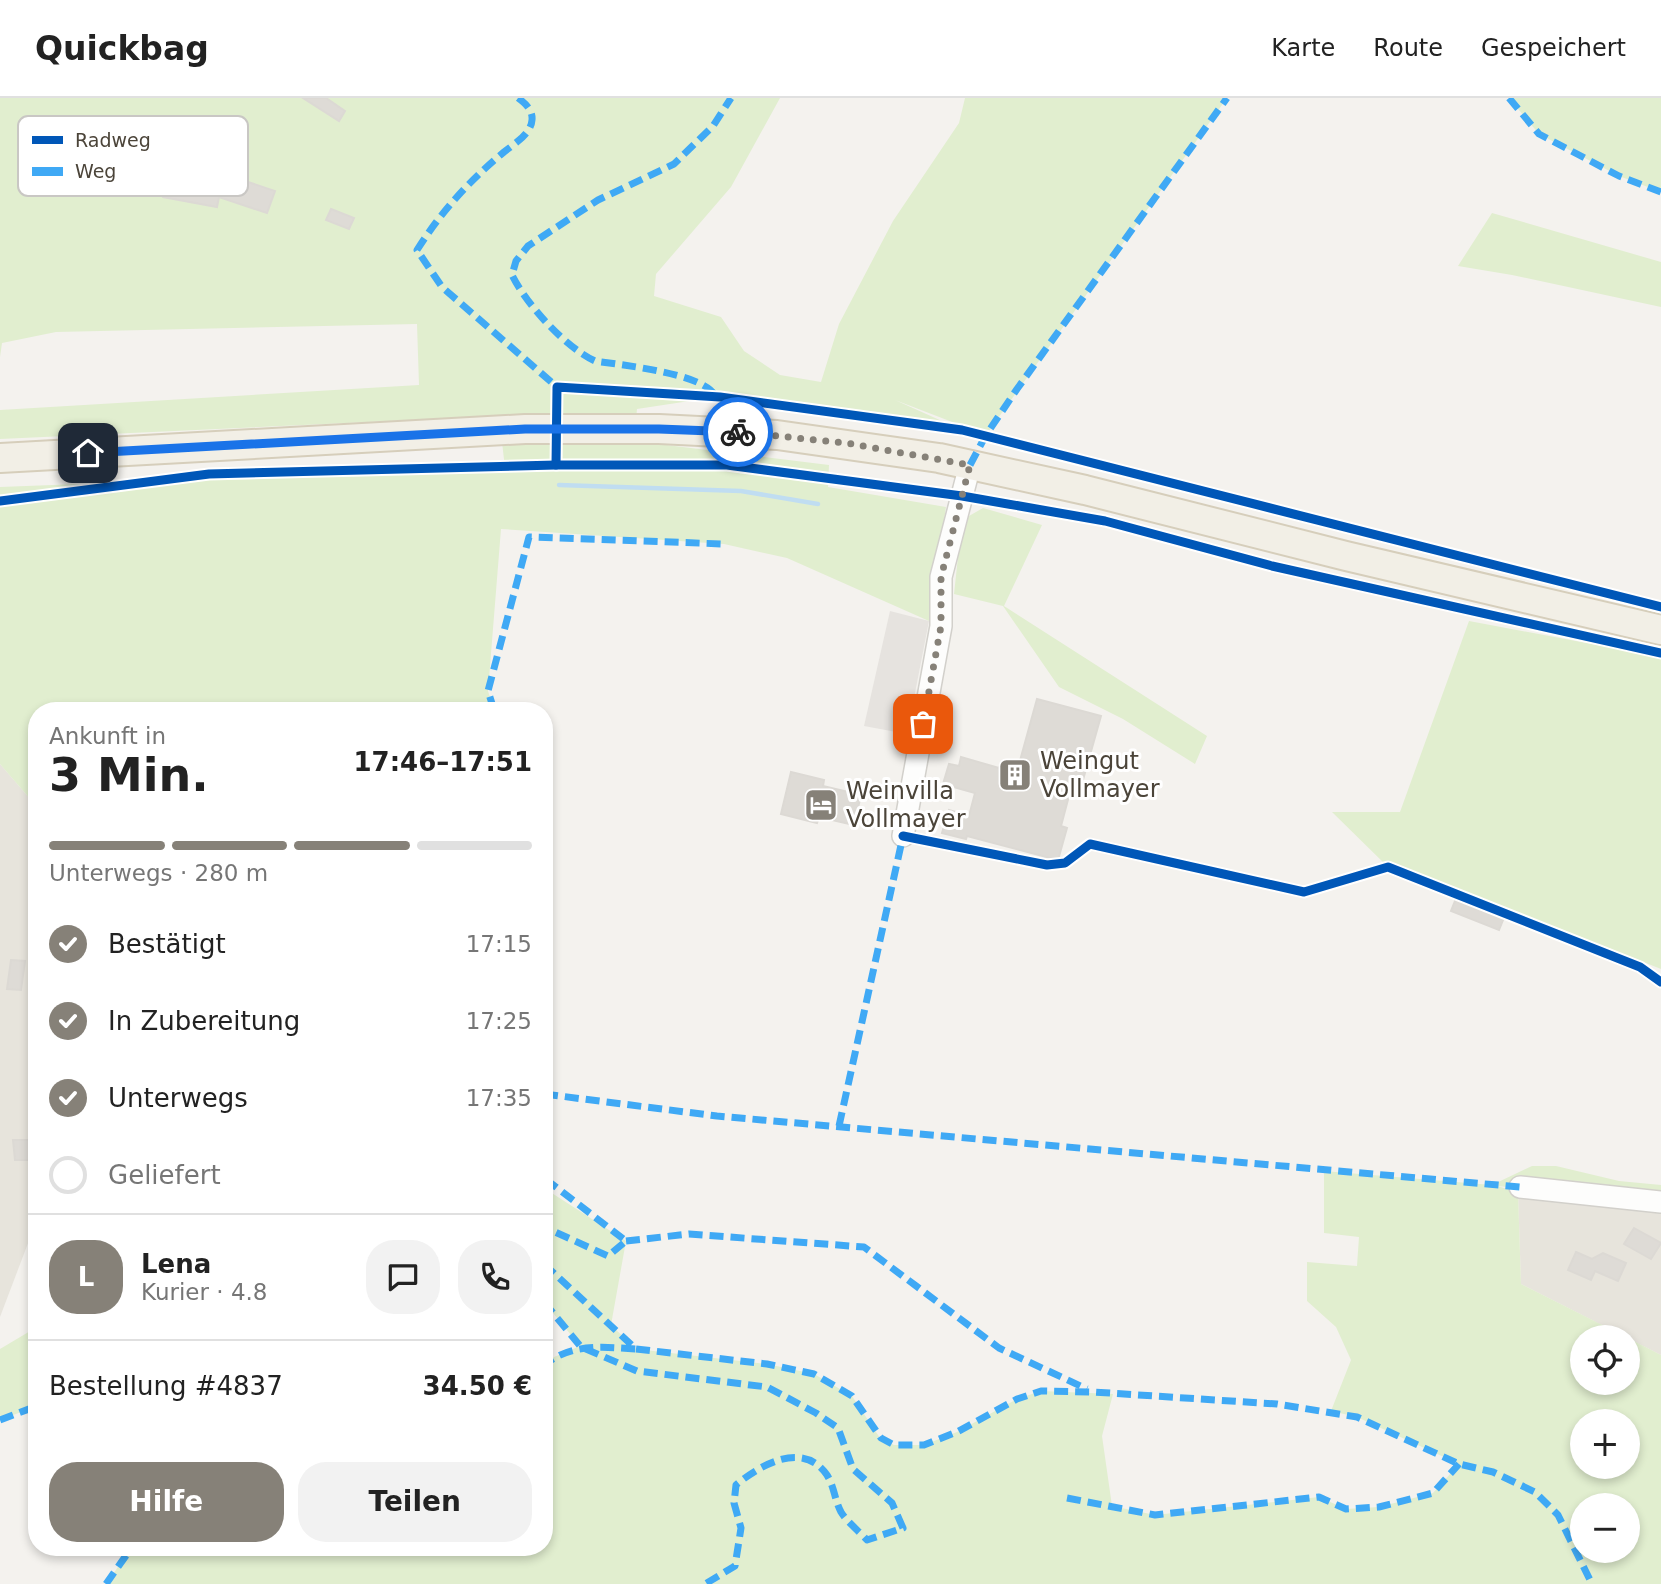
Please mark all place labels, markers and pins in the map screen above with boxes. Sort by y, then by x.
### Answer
pin [58,423,118,483]
pin [893,694,953,754]
place label: Weingut Vollmayer [1040,747,1160,803]
building icon: Weingut Vollmayer [996,756,1034,794]
place label: Weinvilla Vollmayer [846,777,966,833]
hotel icon: Weinvilla Vollmayer [802,786,840,824]

